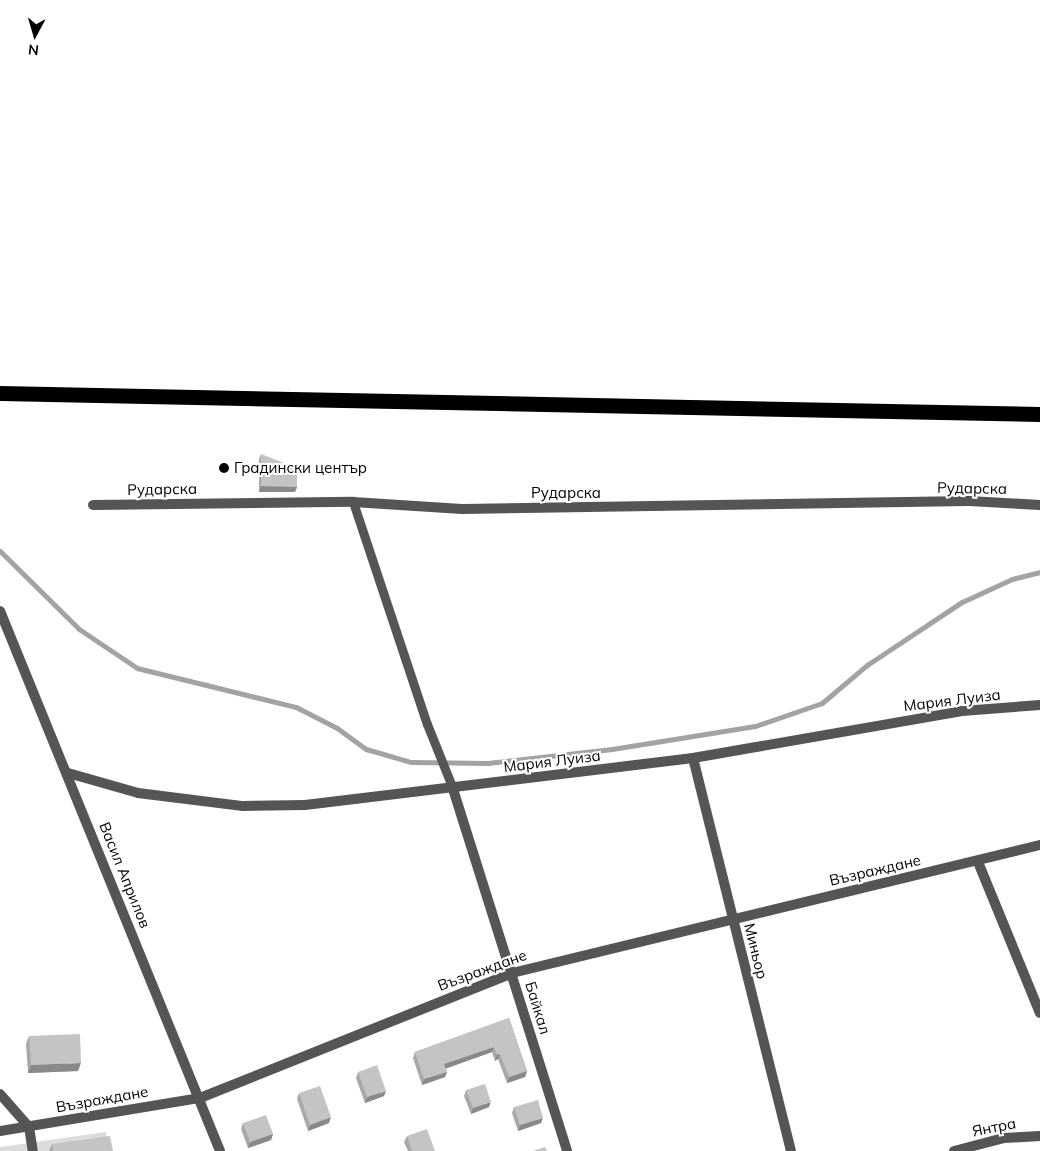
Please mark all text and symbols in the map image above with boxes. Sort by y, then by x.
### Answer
north arrow [10,10,60,60]
text: N [27,40,40,59]
place label: Градински център [234,459,367,477]
marker: Градински център [218,462,230,474]
street label: Рударска [937,478,1007,498]
street label: Рударска [127,479,197,499]
street label: Рударска [531,484,601,502]
street label: Мария Луиза [903,685,1001,715]
street label: Мария Луиза [503,746,601,776]
street label: Васил Априлов [96,819,154,931]
street label: Възраждане [827,851,923,889]
street label: Миньор [740,921,772,981]
street label: Възраждане [435,946,529,994]
street label: Байкал [521,979,555,1037]
street label: Възраждане [54,1082,150,1116]
street label: Янтра [970,1114,1018,1140]

